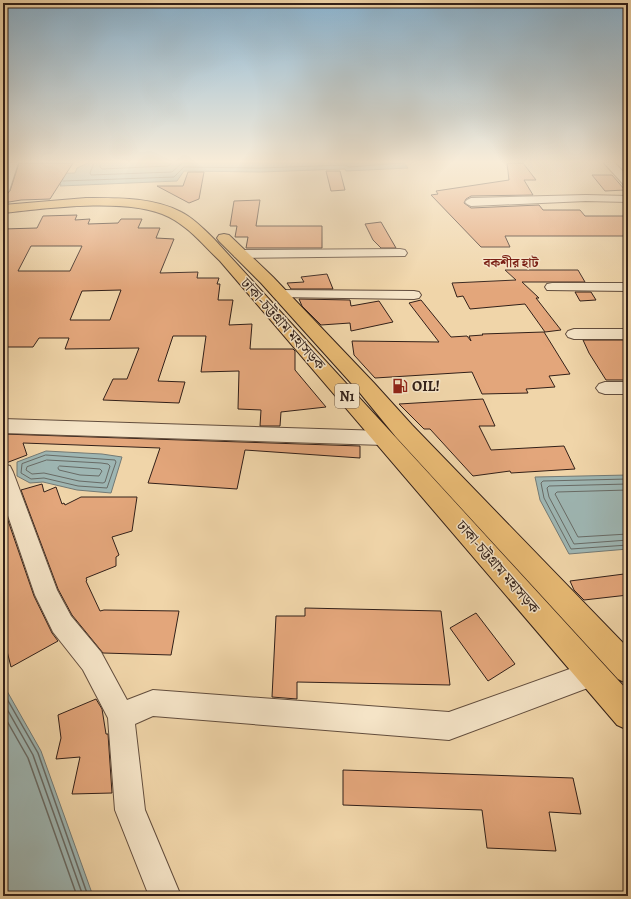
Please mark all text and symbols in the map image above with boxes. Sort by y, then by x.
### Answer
district label: বকশীর হাট [482,254,539,271]
street label: ঢাকা-চট্টগ্রাম মহাসড়ক [236,273,330,375]
place label: OIL! [412,376,440,396]
fuel station icon: OIL! [391,377,409,395]
road number: N1 [335,384,359,408]
street label: ঢাকা-চট্টগ্রাম মহাসড়ক [451,515,544,618]

